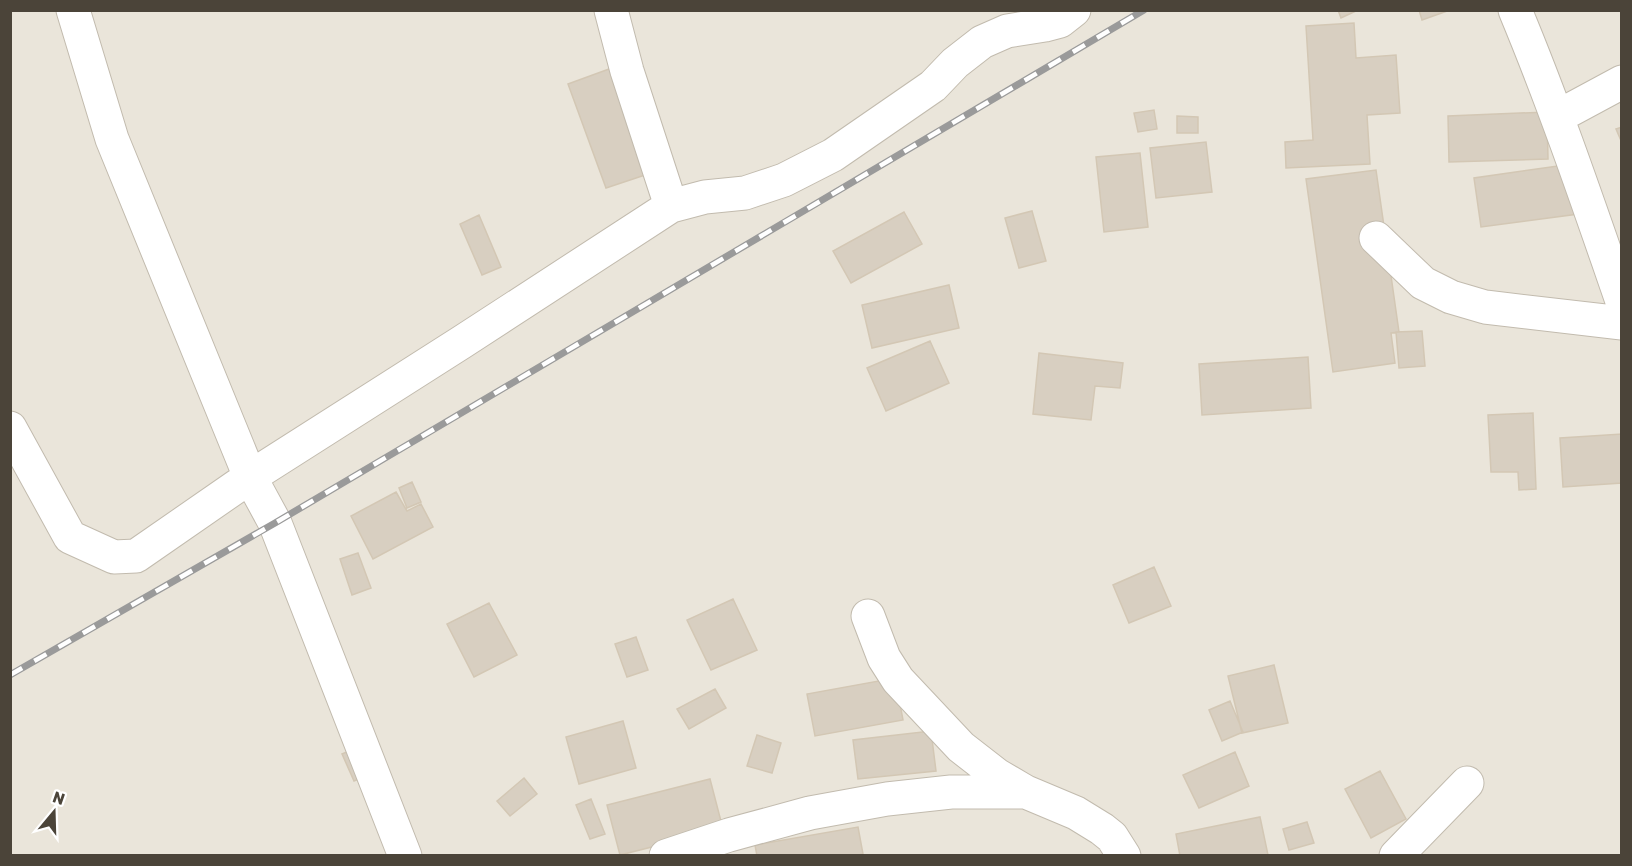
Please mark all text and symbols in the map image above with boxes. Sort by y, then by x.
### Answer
north arrow [24,782,84,842]
text: N [50,787,67,809]

